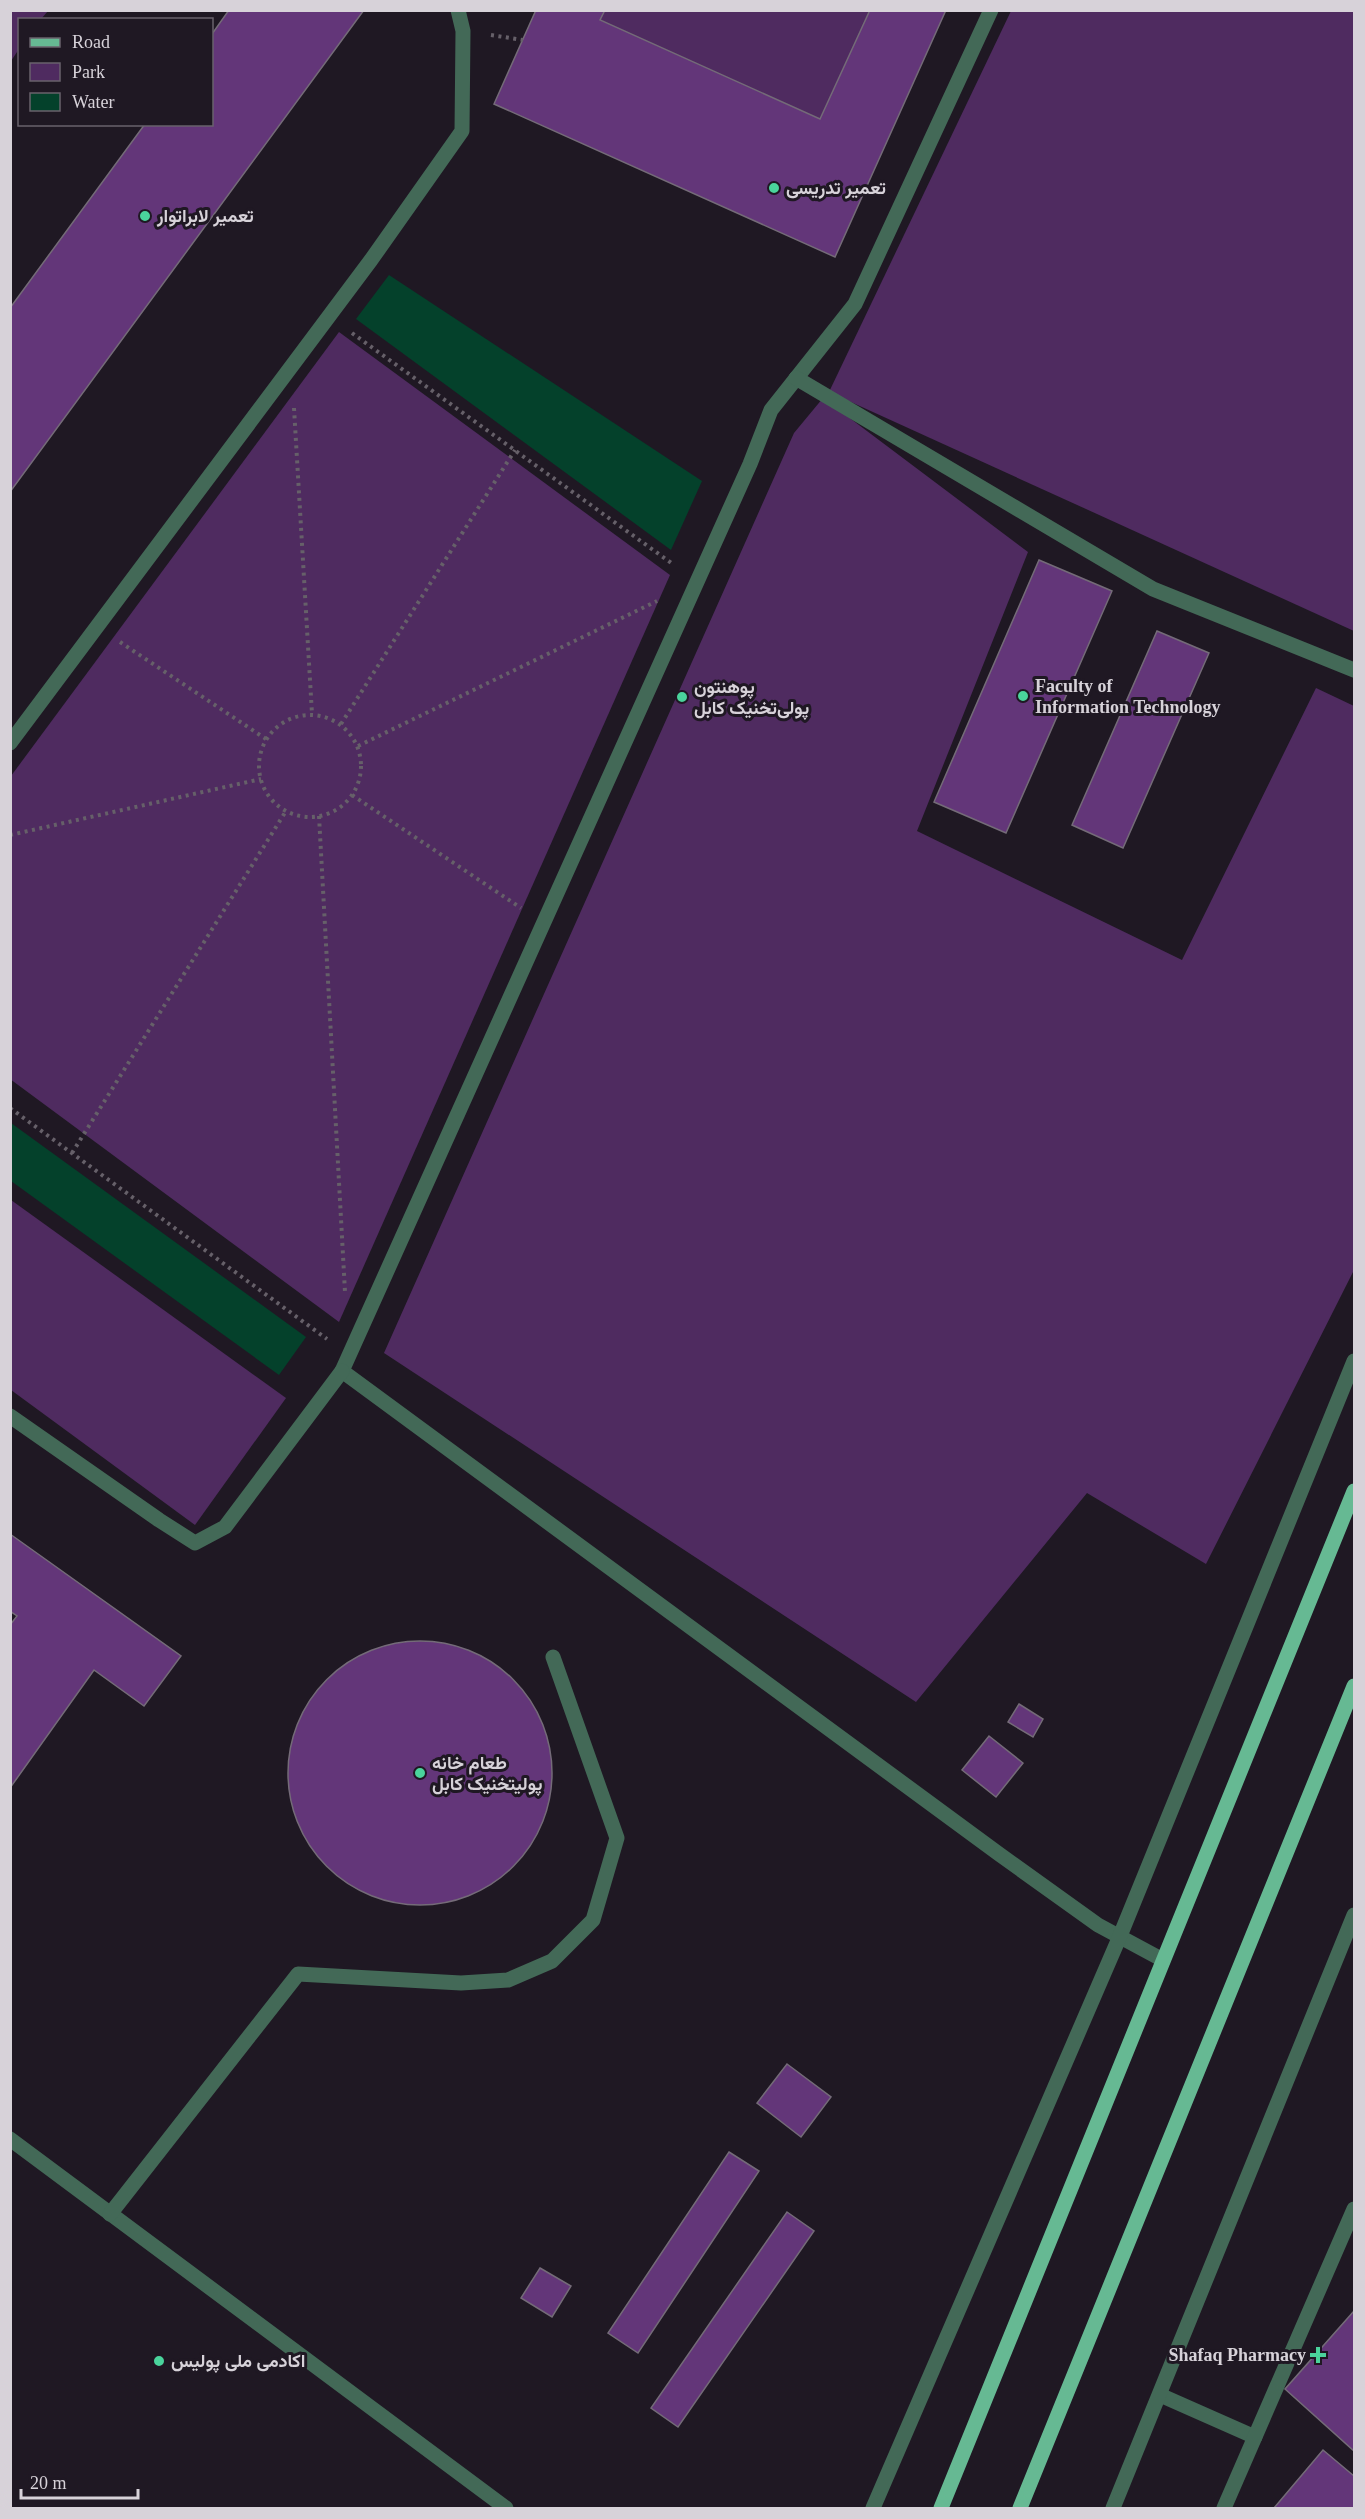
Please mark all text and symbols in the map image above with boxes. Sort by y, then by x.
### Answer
legend [18,18,213,126]
text: Road [72,32,110,52]
text: Park [72,62,105,82]
text: Water [72,92,115,112]
place label: تعمیر تدریسی [786,178,886,199]
marker: تعمیر تدریسی [767,181,781,195]
place label: تعمیر لابراتوار [156,206,254,227]
marker: تعمیر لابراتوار [138,209,152,223]
place label: Faculty of Information Technology [1035,676,1221,717]
place label: پوهنتون پولی‌تخنیک کابل [694,677,809,720]
marker: Faculty of Information Technology [1016,689,1030,703]
marker: پوهنتون پولی‌تخنیک کابل [675,690,689,704]
place label: طعام خانه پولیتخنیک کابل [432,1753,543,1796]
marker: طعام خانه پولیتخنیک کابل [413,1766,427,1780]
place label: Shafaq Pharmacy [1168,2345,1306,2365]
marker: Shafaq Pharmacy [1311,2348,1325,2362]
place label: اکادمی ملی پولیس [171,2351,305,2373]
marker: اکادمی ملی پولیس [152,2354,166,2368]
scale bar [21,2462,138,2500]
text: 20 m [30,2473,67,2493]

